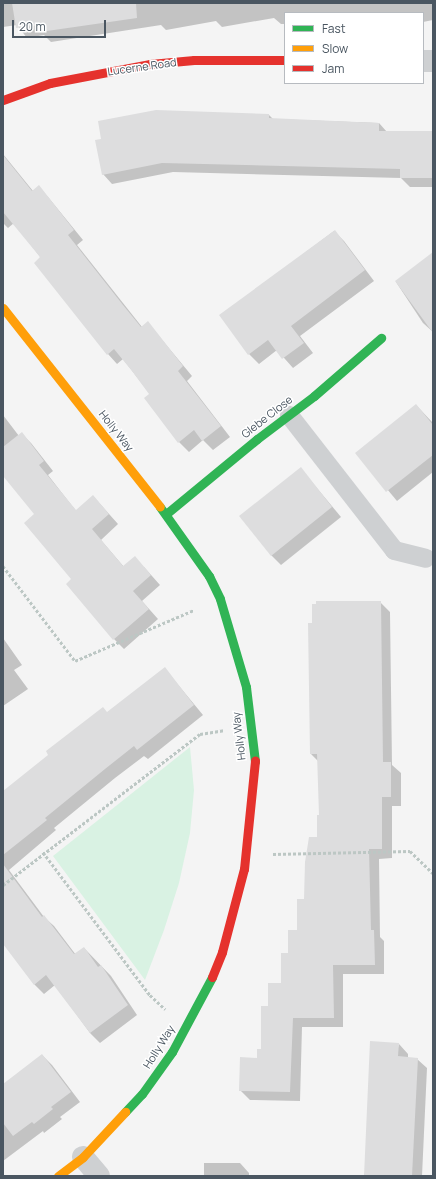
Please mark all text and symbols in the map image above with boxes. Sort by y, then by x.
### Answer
scale bar [14,12,108,38]
legend [284,12,424,84]
text: 20 m [19,18,46,35]
text: Fast [322,20,346,37]
text: Slow [322,40,348,57]
street label: Lucerne Road [107,56,177,78]
text: Jam [322,60,344,77]
street label: Glebe Close [239,393,295,441]
street label: Holly Way [96,408,136,454]
street label: Holly Way [229,711,249,761]
street label: Holly Way [141,1023,177,1071]

